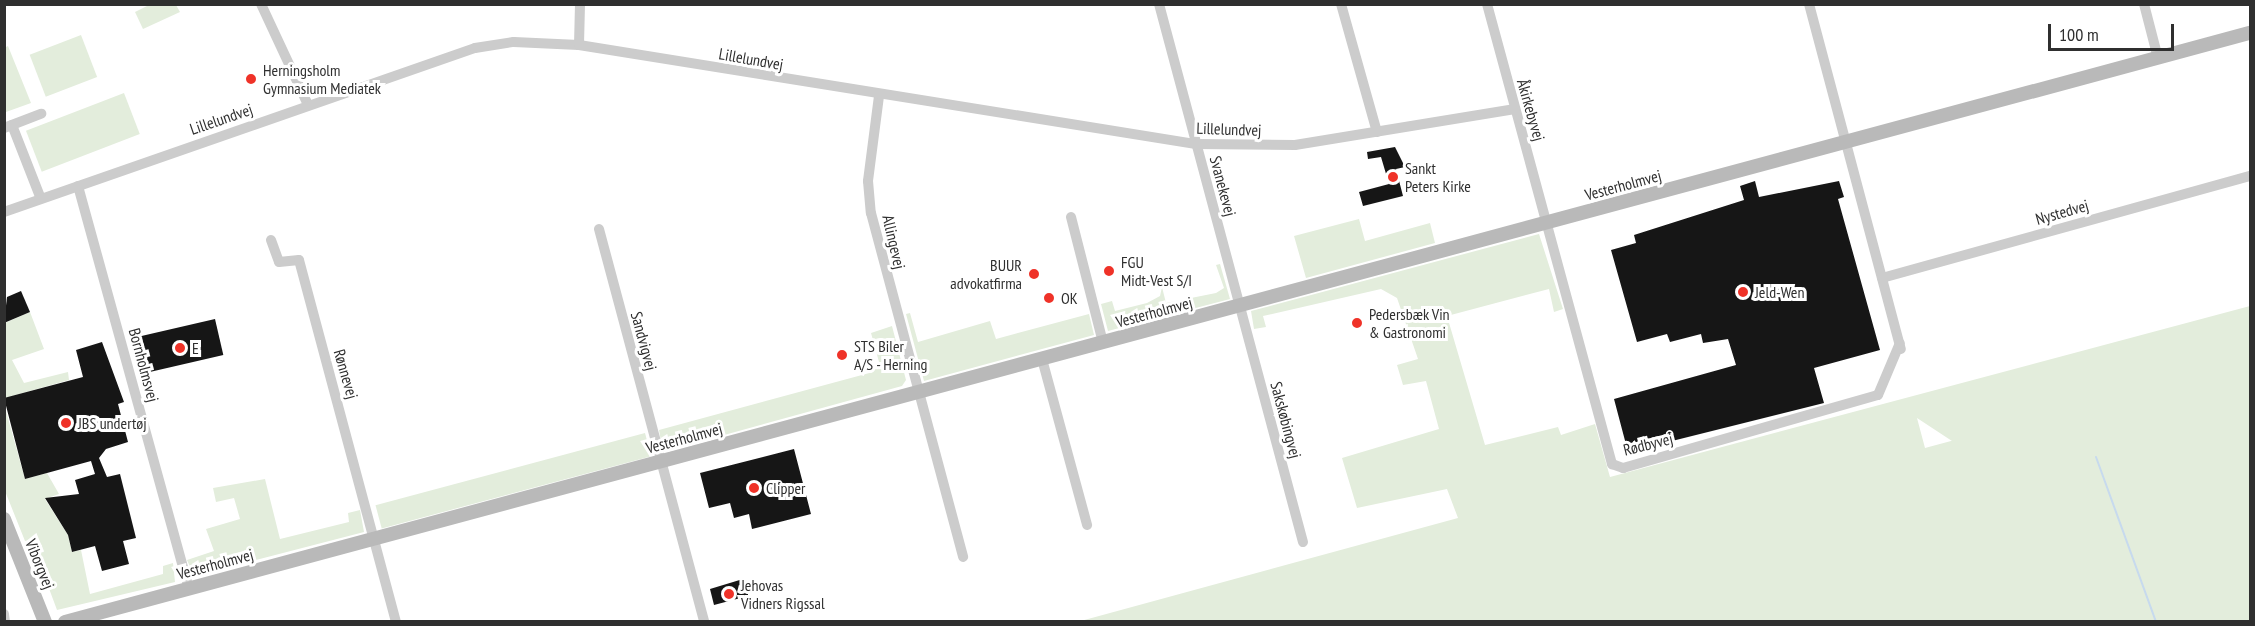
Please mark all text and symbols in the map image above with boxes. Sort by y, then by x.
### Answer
scale bar [2051,12,2177,50]
text: 100 m [2059,23,2099,46]
street label: Lillelundvej [717,44,785,74]
place label: Herningsholm Gymnasium Mediatek [263,60,381,98]
marker: Herningsholm Gymnasium Mediatek [244,72,258,86]
street label: Åkirkebyvej [1513,77,1549,143]
street label: Lillelundvej [187,99,255,139]
street label: Lillelundvej [1196,118,1262,140]
street label: Svanekevej [1206,154,1240,218]
place label: Sankt Peters Kirke [1405,158,1471,196]
street label: Vesterholmvej [1583,166,1663,204]
marker: Sankt Peters Kirke [1386,170,1400,184]
street label: Nystedvej [2033,195,2091,229]
street label: Allingevej [878,213,910,271]
place label: FGU Midt-Vest S/I [1121,252,1192,290]
place label: BUUR advokatfirma [950,255,1022,293]
marker: FGU Midt-Vest S/I [1102,264,1116,278]
marker: BUUR advokatfirma [1027,267,1041,281]
place label: Jeld-Wen [1755,282,1805,302]
marker: Jeld-Wen [1736,285,1750,299]
place label: OK [1061,288,1078,308]
marker: OK [1042,291,1056,305]
street label: Vesterholmvej [1114,293,1194,331]
place label: Pedersbæk Vin & Gastronomi [1369,304,1450,342]
street label: Sandvigvej [627,310,661,372]
marker: Pedersbæk Vin & Gastronomi [1350,316,1364,330]
street label: Bornholmsvej [125,326,163,404]
place label: STS Biler A/S - Herning [854,336,929,374]
place label: E [192,338,199,358]
marker: E [173,341,187,355]
street label: Rønnevej [330,347,362,401]
marker: STS Biler A/S - Herning [835,348,849,362]
street label: Sakskøbingvej [1267,380,1305,460]
place label: JBS undertøj [78,413,147,433]
marker: JBS undertøj [59,416,73,430]
street label: Vesterholmvej [644,419,724,457]
street label: Rødbyvej [1621,429,1675,459]
place label: Clipper [766,478,805,498]
marker: Clipper [747,481,761,495]
street label: Viborgvej [21,536,59,592]
street label: Vesterholmvej [175,545,255,583]
place label: Jehovas Vidners Rigssal [741,575,825,613]
marker: Jehovas Vidners Rigssal [722,587,736,601]

